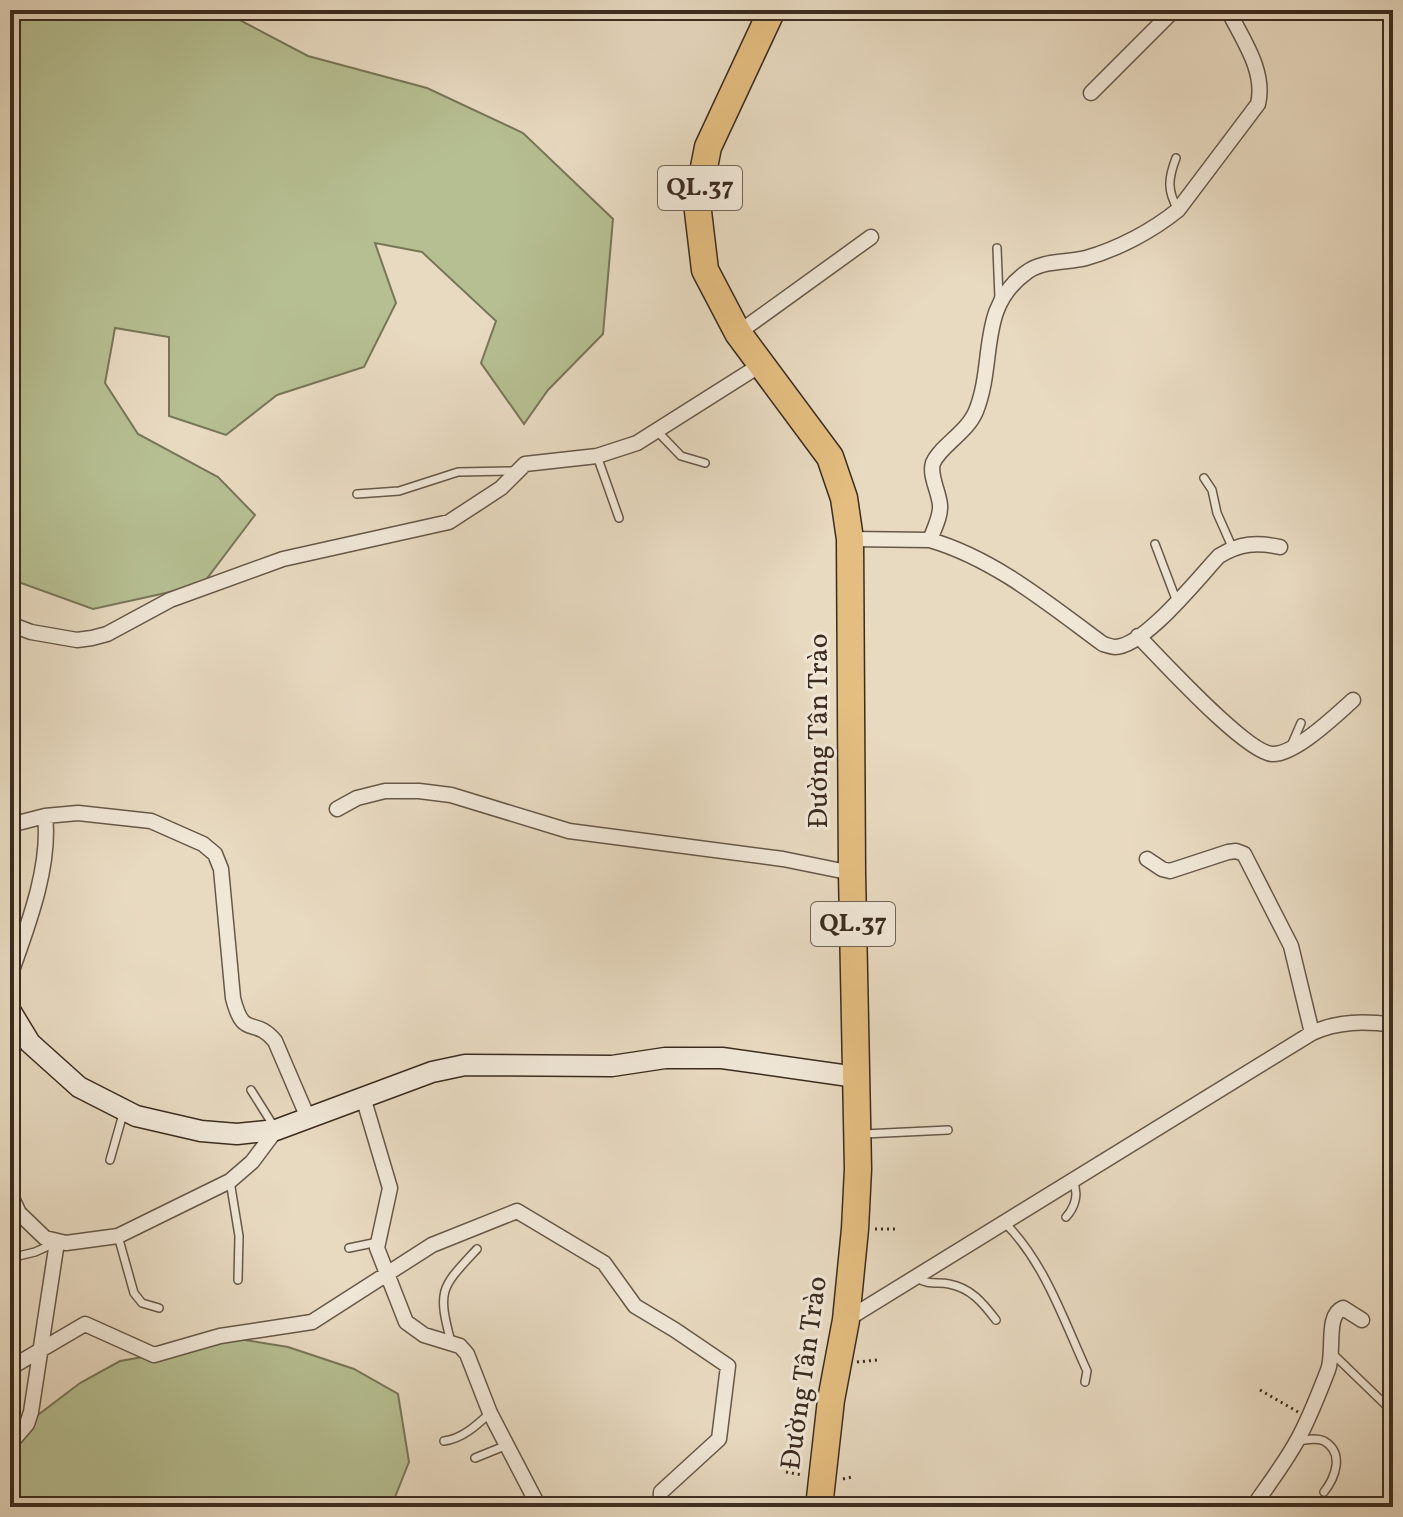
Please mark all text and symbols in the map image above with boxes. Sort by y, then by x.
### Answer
road number: QL.37 [658,166,742,210]
street label: Đường Tân Trào [800,633,839,829]
road number: QL.37 [811,902,895,946]
street label: Đường Tân Trào [772,1274,838,1472]

